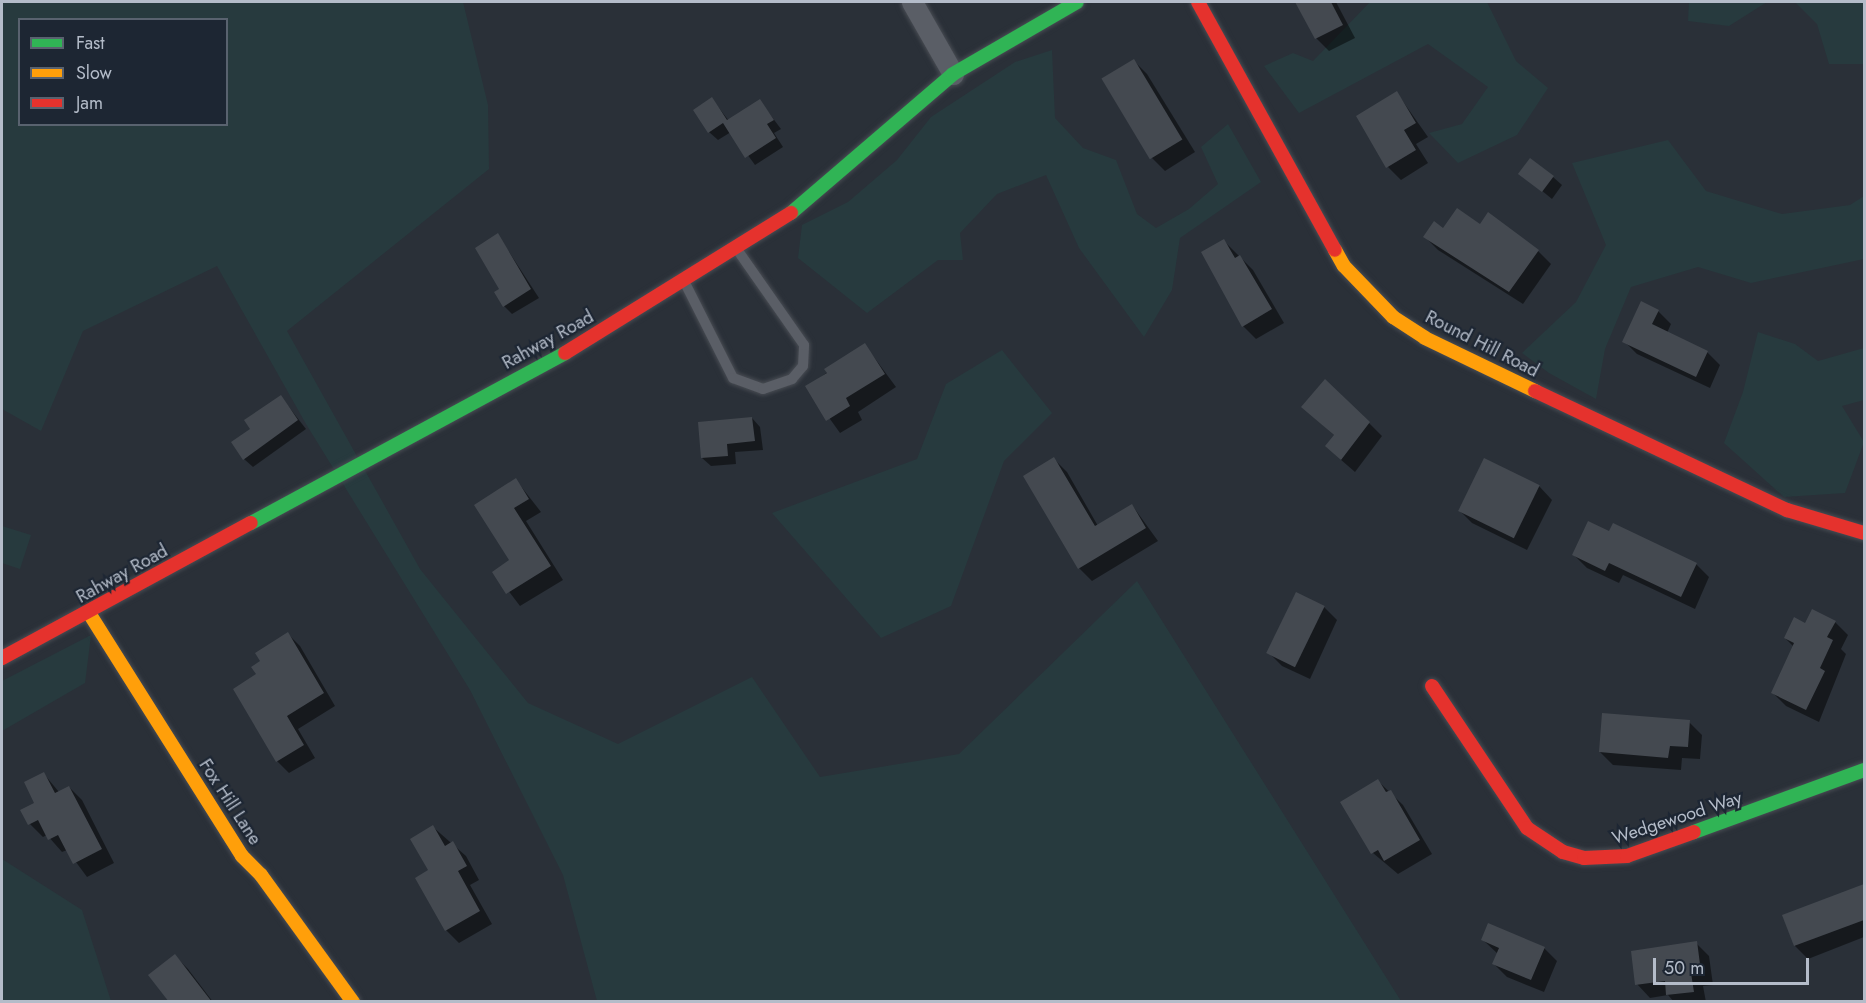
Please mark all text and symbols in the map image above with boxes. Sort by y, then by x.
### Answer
legend [18,18,228,126]
text: Fast [76,30,105,56]
text: Slow [76,60,112,86]
text: Jam [76,90,103,116]
street label: Rahway Road [499,306,597,374]
street label: Round Hill Road [1422,306,1542,382]
street label: Rahway Road [73,540,171,608]
street label: Fox Hill Lane [194,755,266,849]
street label: Wedgewood Way [1609,787,1745,849]
scale bar [1656,946,1812,984]
text: 50 m [1664,955,1704,981]

